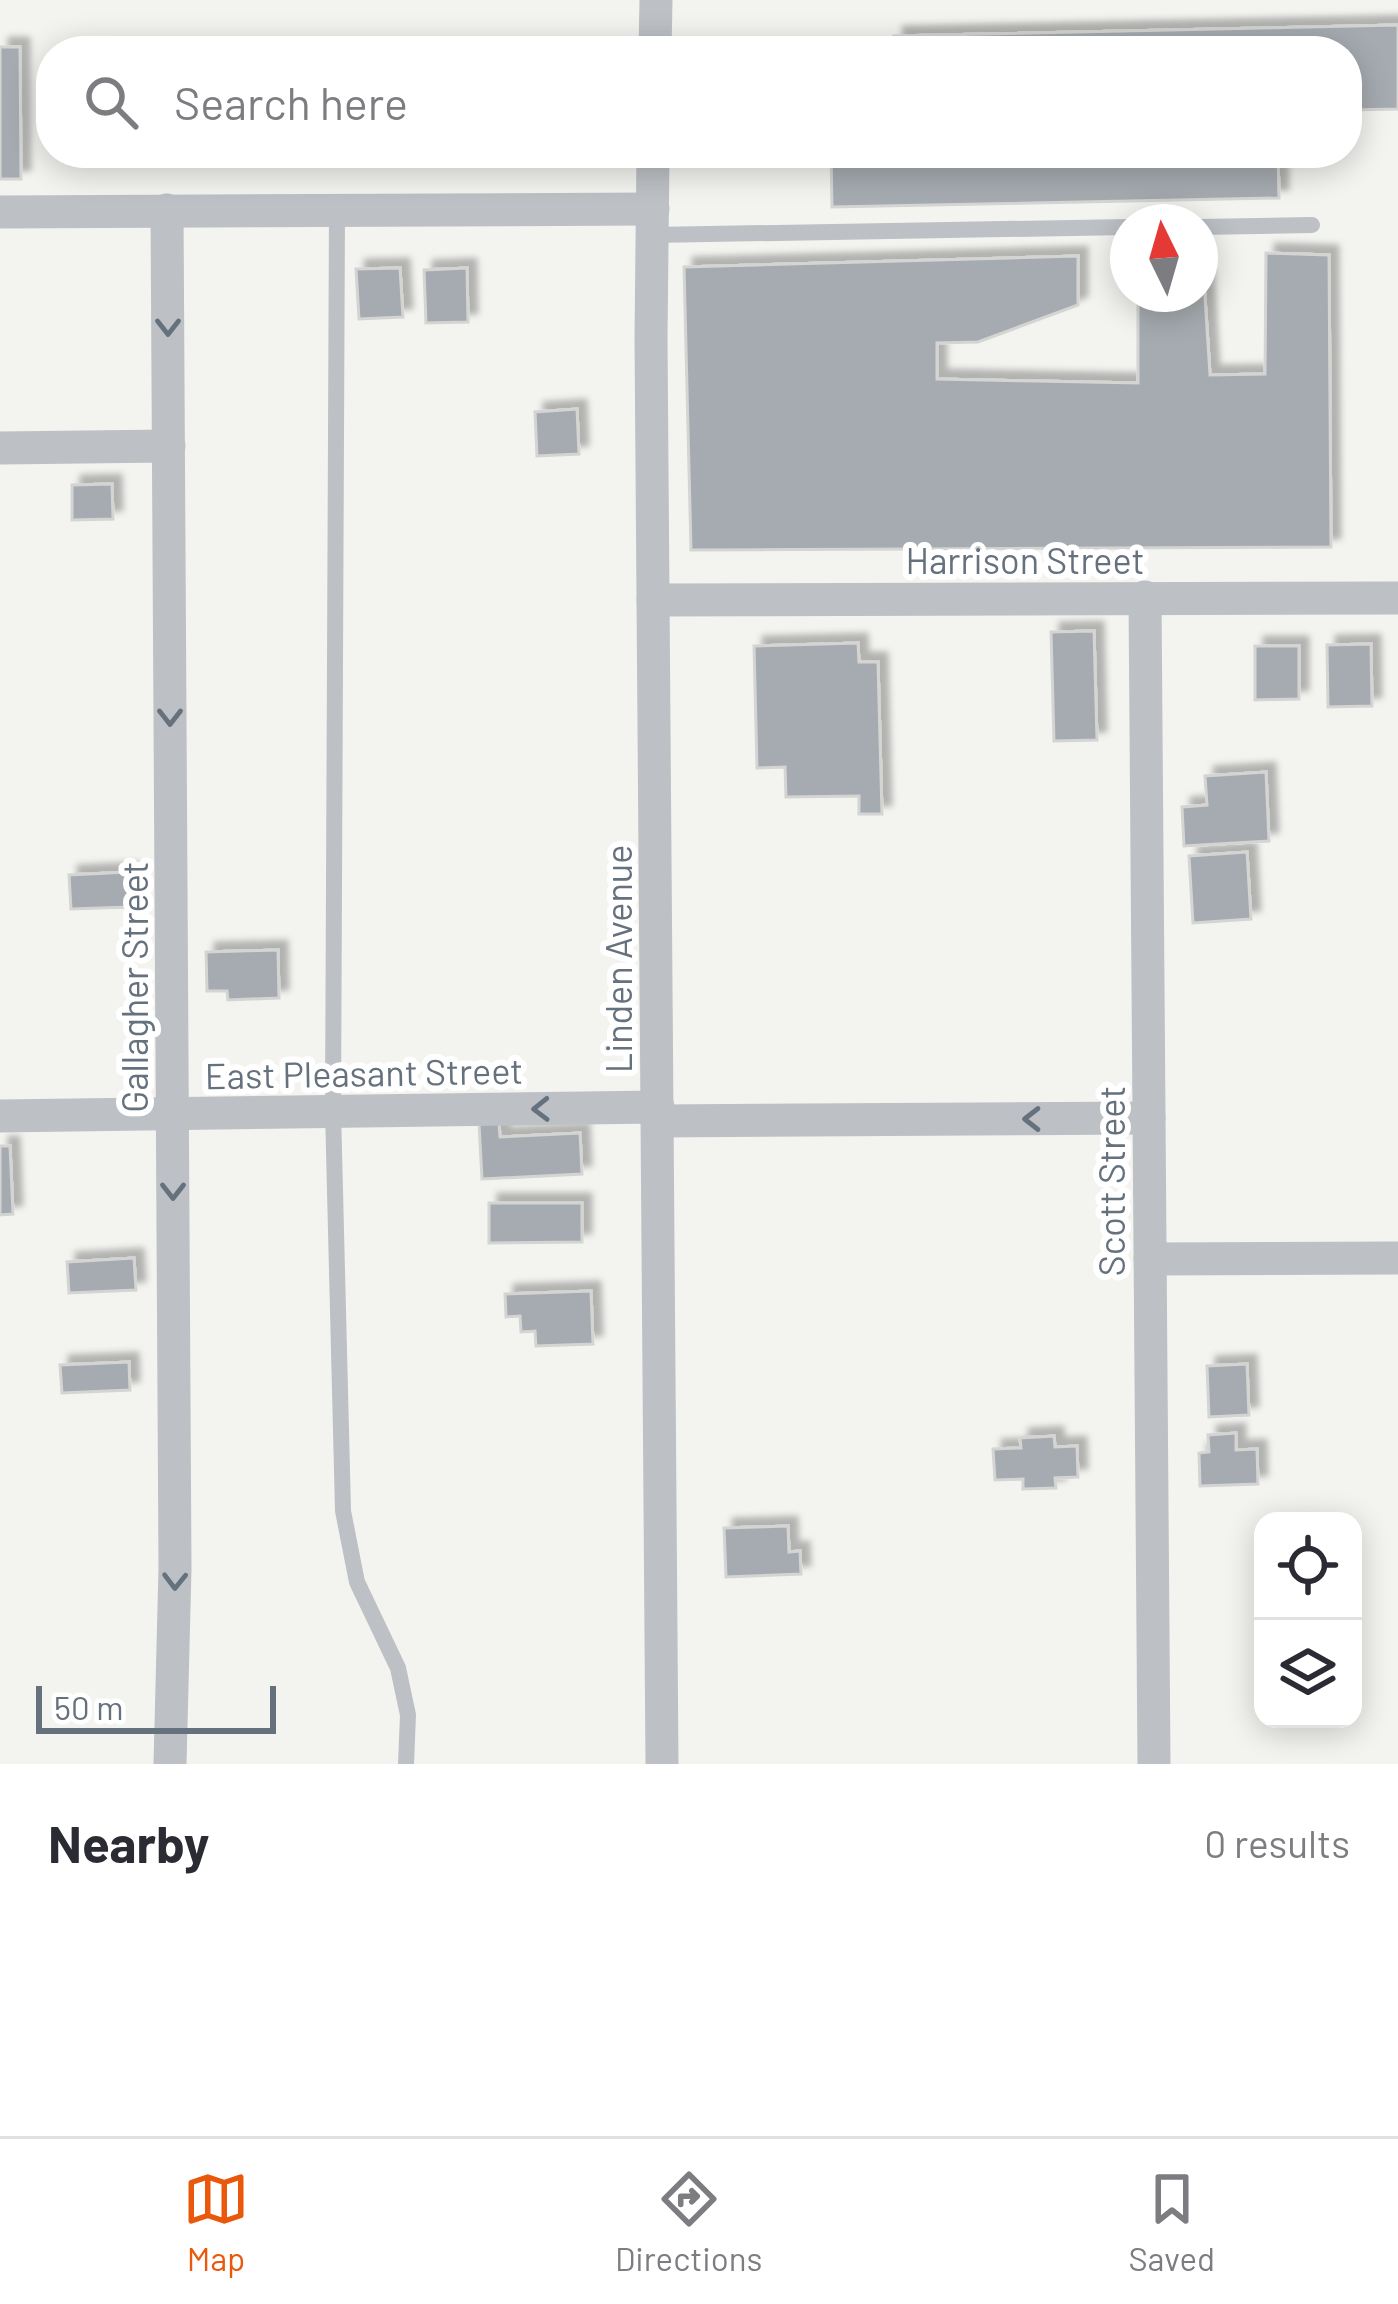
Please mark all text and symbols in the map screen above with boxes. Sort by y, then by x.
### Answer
search box [36,36,1362,168]
icon: search [78,69,144,135]
text: Search here [174,75,408,129]
north arrow [1110,204,1218,312]
one-way arrow [155,319,181,337]
street label: Harrison Street [905,538,1145,581]
one-way arrow [157,709,183,727]
street label: Linden Avenue [596,845,639,1073]
street label: Gallagher Street [112,861,155,1113]
street label: East Pleasant Street [204,1048,524,1096]
street label: Scott Street [1089,1086,1132,1276]
one-way arrow [531,1095,550,1121]
one-way arrow [1022,1106,1040,1132]
one-way arrow [160,1183,186,1201]
map controls [1254,1512,1362,1728]
button: locate [1254,1512,1362,1620]
one-way arrow [162,1572,188,1591]
button: layers [1254,1620,1362,1728]
scale bar [36,1680,276,1733]
text: 50 m [54,1687,124,1727]
text: Nearby [48,1812,209,1873]
text: 0 results [1204,1819,1350,1866]
tab: Map [183,2166,249,2278]
tab: Directions [615,2166,762,2278]
tab: Saved [1128,2166,1215,2278]

